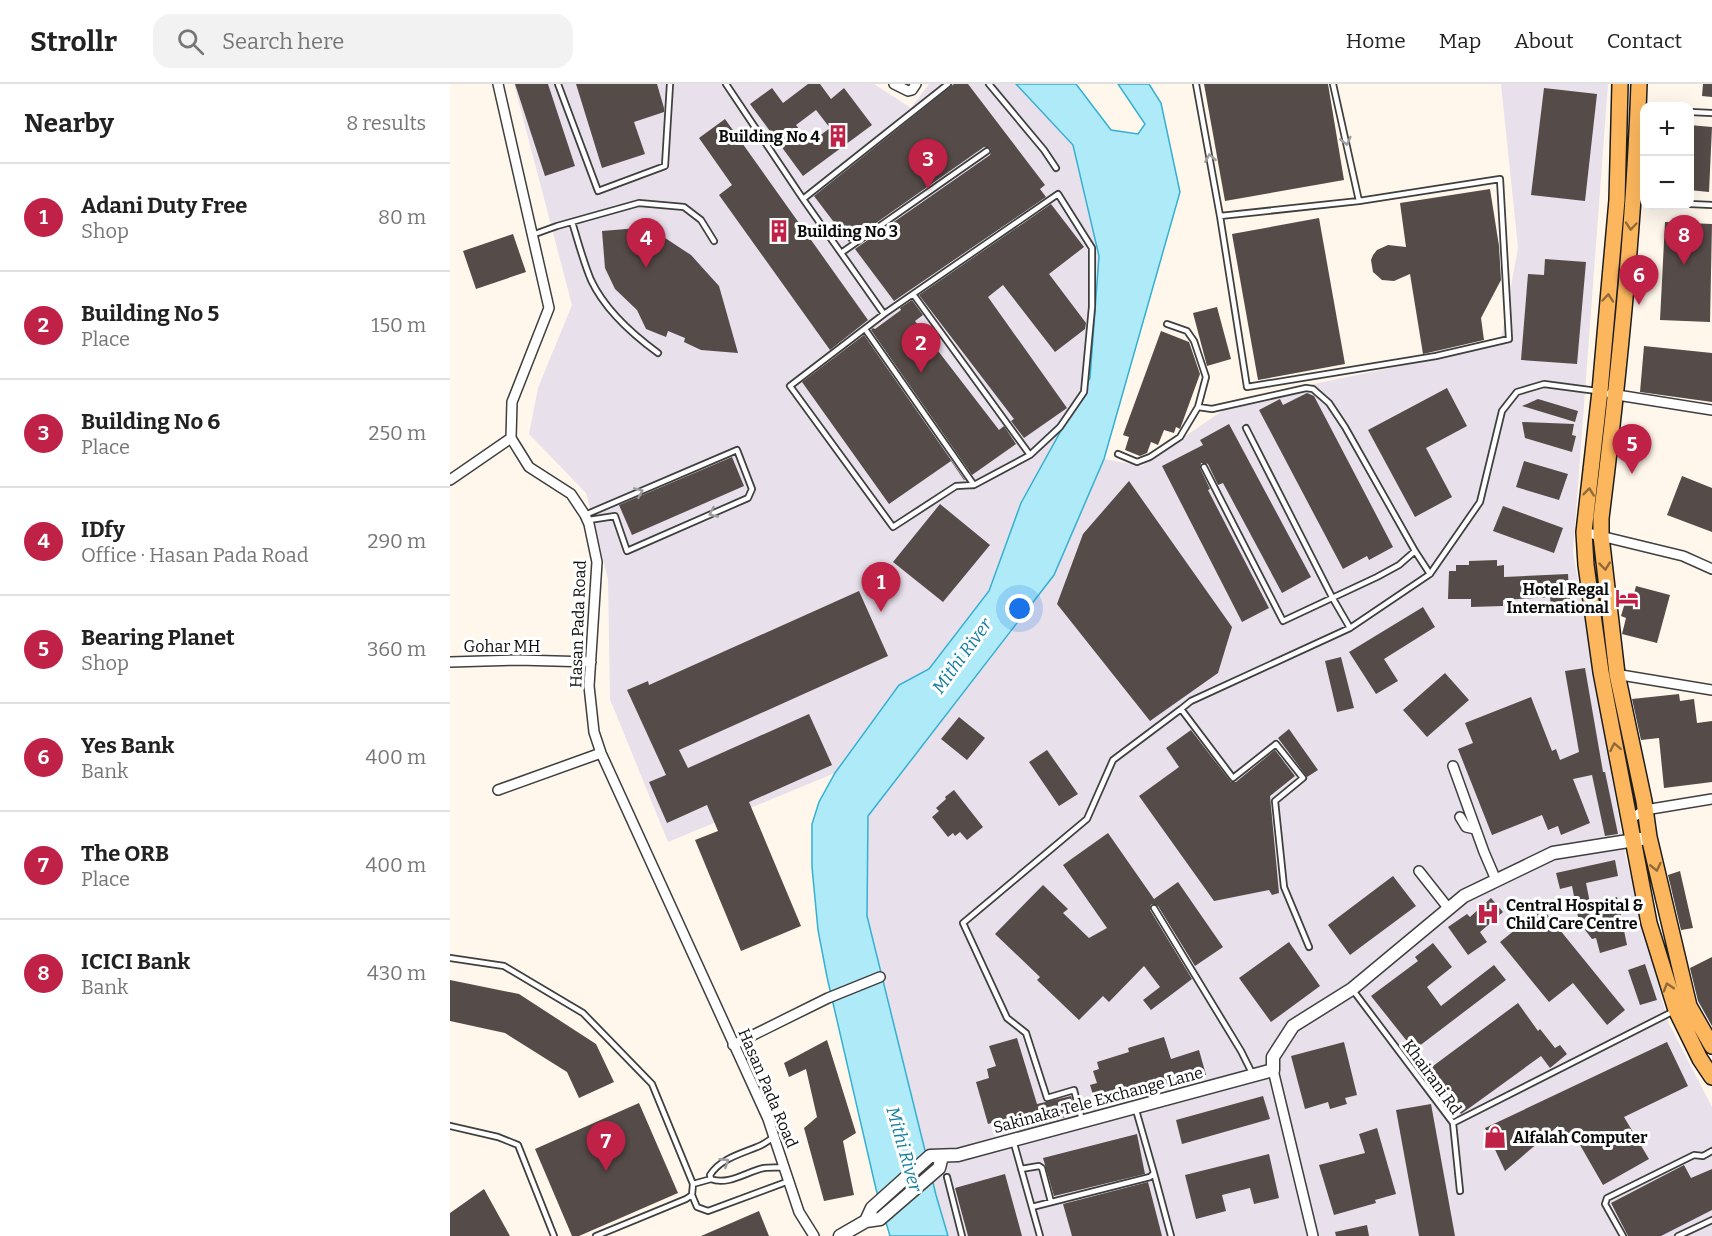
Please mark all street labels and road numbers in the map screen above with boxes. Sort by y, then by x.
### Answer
street label: Hasan Pada Road [566,559,590,688]
street label: Gohar MH [464,637,540,656]
street label: Hasan Pada Road [734,1026,802,1151]
street label: Khairani Rd [1398,1036,1466,1119]
street label: Sakinaka Tele Exchange Lane [991,1063,1205,1137]

